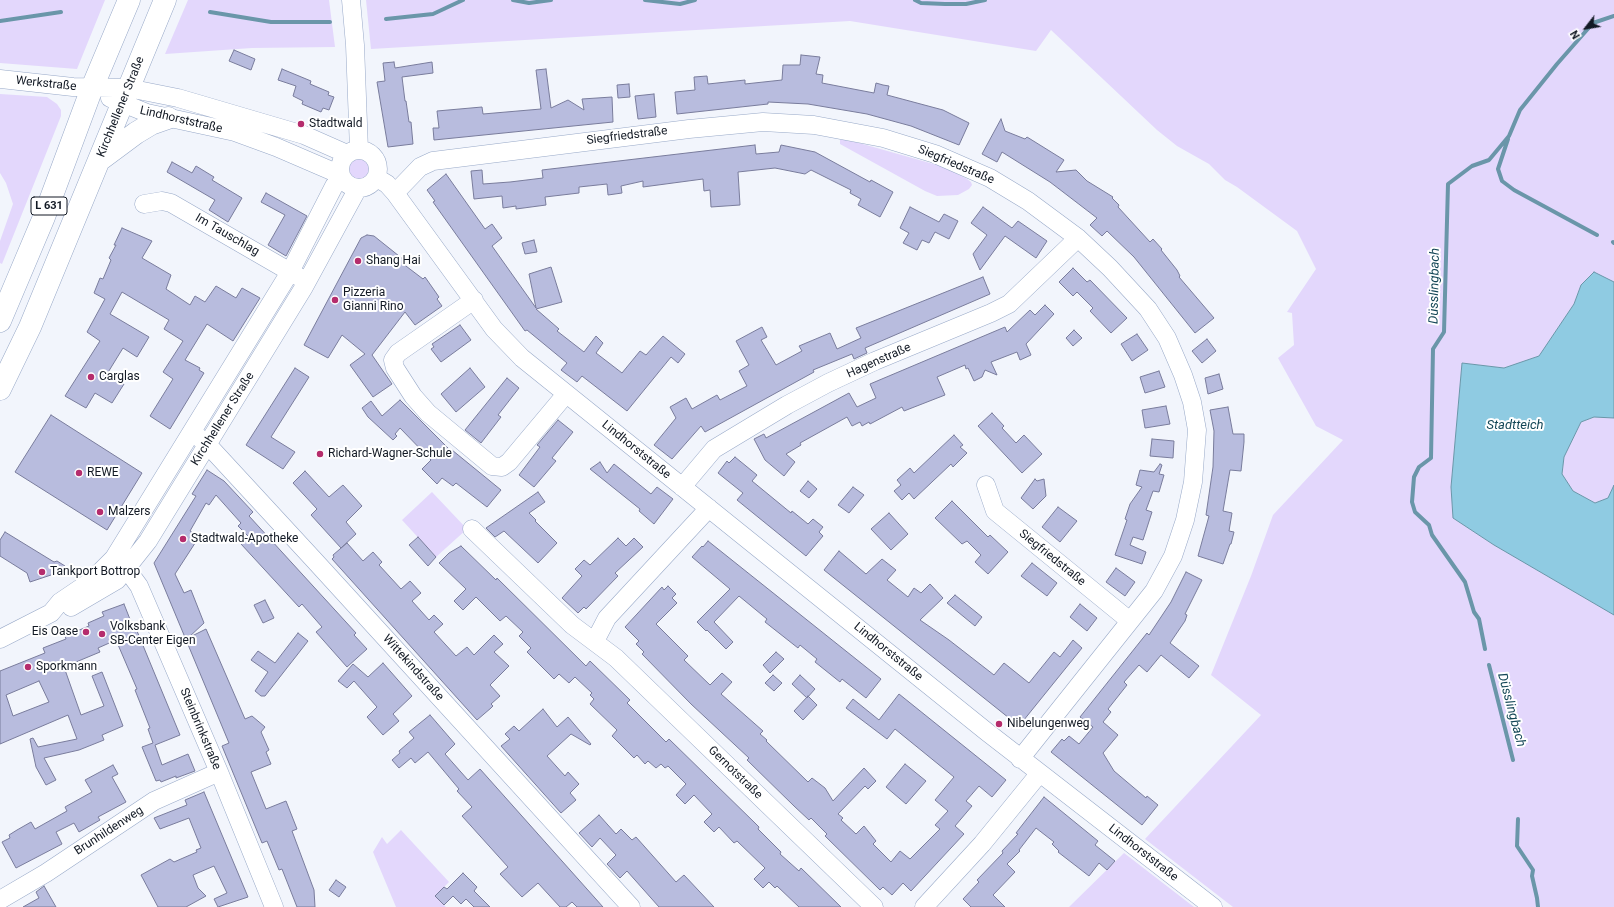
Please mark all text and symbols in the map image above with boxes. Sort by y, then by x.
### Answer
north arrow [1566,8,1606,48]
text: N [1568,28,1583,41]
street label: Kirchhellener Straße [94,55,148,159]
street label: Werkstraße [15,74,77,94]
street label: Lindhorststraße [138,103,224,137]
place label: Stadtwald [309,117,363,131]
marker: Stadtwald [296,119,306,129]
street label: Siegfriedstraße [586,124,668,148]
street label: Siegfriedstraße [916,142,996,188]
road number: L 631 [31,197,67,215]
street label: Im Tauschlag [192,211,262,259]
water label: Düsslingbach [1427,248,1443,324]
place label: Shang Hai [366,254,421,268]
marker: Shang Hai [353,256,363,266]
place label: Pizzeria Gianni Rino [343,286,404,314]
marker: Pizzeria Gianni Rino [330,295,340,305]
street label: Hagenstraße [845,340,913,382]
place label: Carglas [99,370,140,384]
street label: Kirchhellener Straße [188,370,258,468]
marker: Carglas [86,372,96,382]
street label: Lindhorststraße [599,418,673,482]
water label: Stadtteich [1486,418,1544,434]
place label: Richard-Wagner-Schule [328,447,452,461]
marker: Richard-Wagner-Schule [315,449,325,459]
place label: REWE [87,466,119,480]
marker: REWE [74,468,84,478]
place label: Malzers [108,505,150,519]
marker: Malzers [95,507,105,517]
street label: Siegfriedstraße [1016,527,1088,589]
place label: Stadtwald-Apotheke [191,532,298,546]
marker: Stadtwald-Apotheke [178,534,188,544]
place label: Tankport Bottrop [50,565,140,579]
marker: Tankport Bottrop [37,567,47,577]
place label: Volksbank SB-Center Eigen [110,620,196,648]
street label: Lindhorststraße [851,620,925,684]
place label: Eis Oase [32,625,78,639]
marker: Eis Oase [81,627,91,637]
marker: Volksbank SB-Center Eigen [97,629,107,639]
street label: Wittekindstraße [379,632,447,704]
place label: Sporkmann [36,660,97,674]
marker: Sporkmann [23,662,33,672]
water label: Düsslingbach [1494,671,1528,749]
street label: Steinbrinkstraße [176,686,224,772]
place label: Nibelungenweg [1007,717,1090,731]
marker: Nibelungenweg [994,719,1004,729]
street label: Gernotstraße [705,744,765,802]
street label: Brunhildenweg [72,803,146,859]
street label: Lindhorststraße [1105,821,1181,885]

